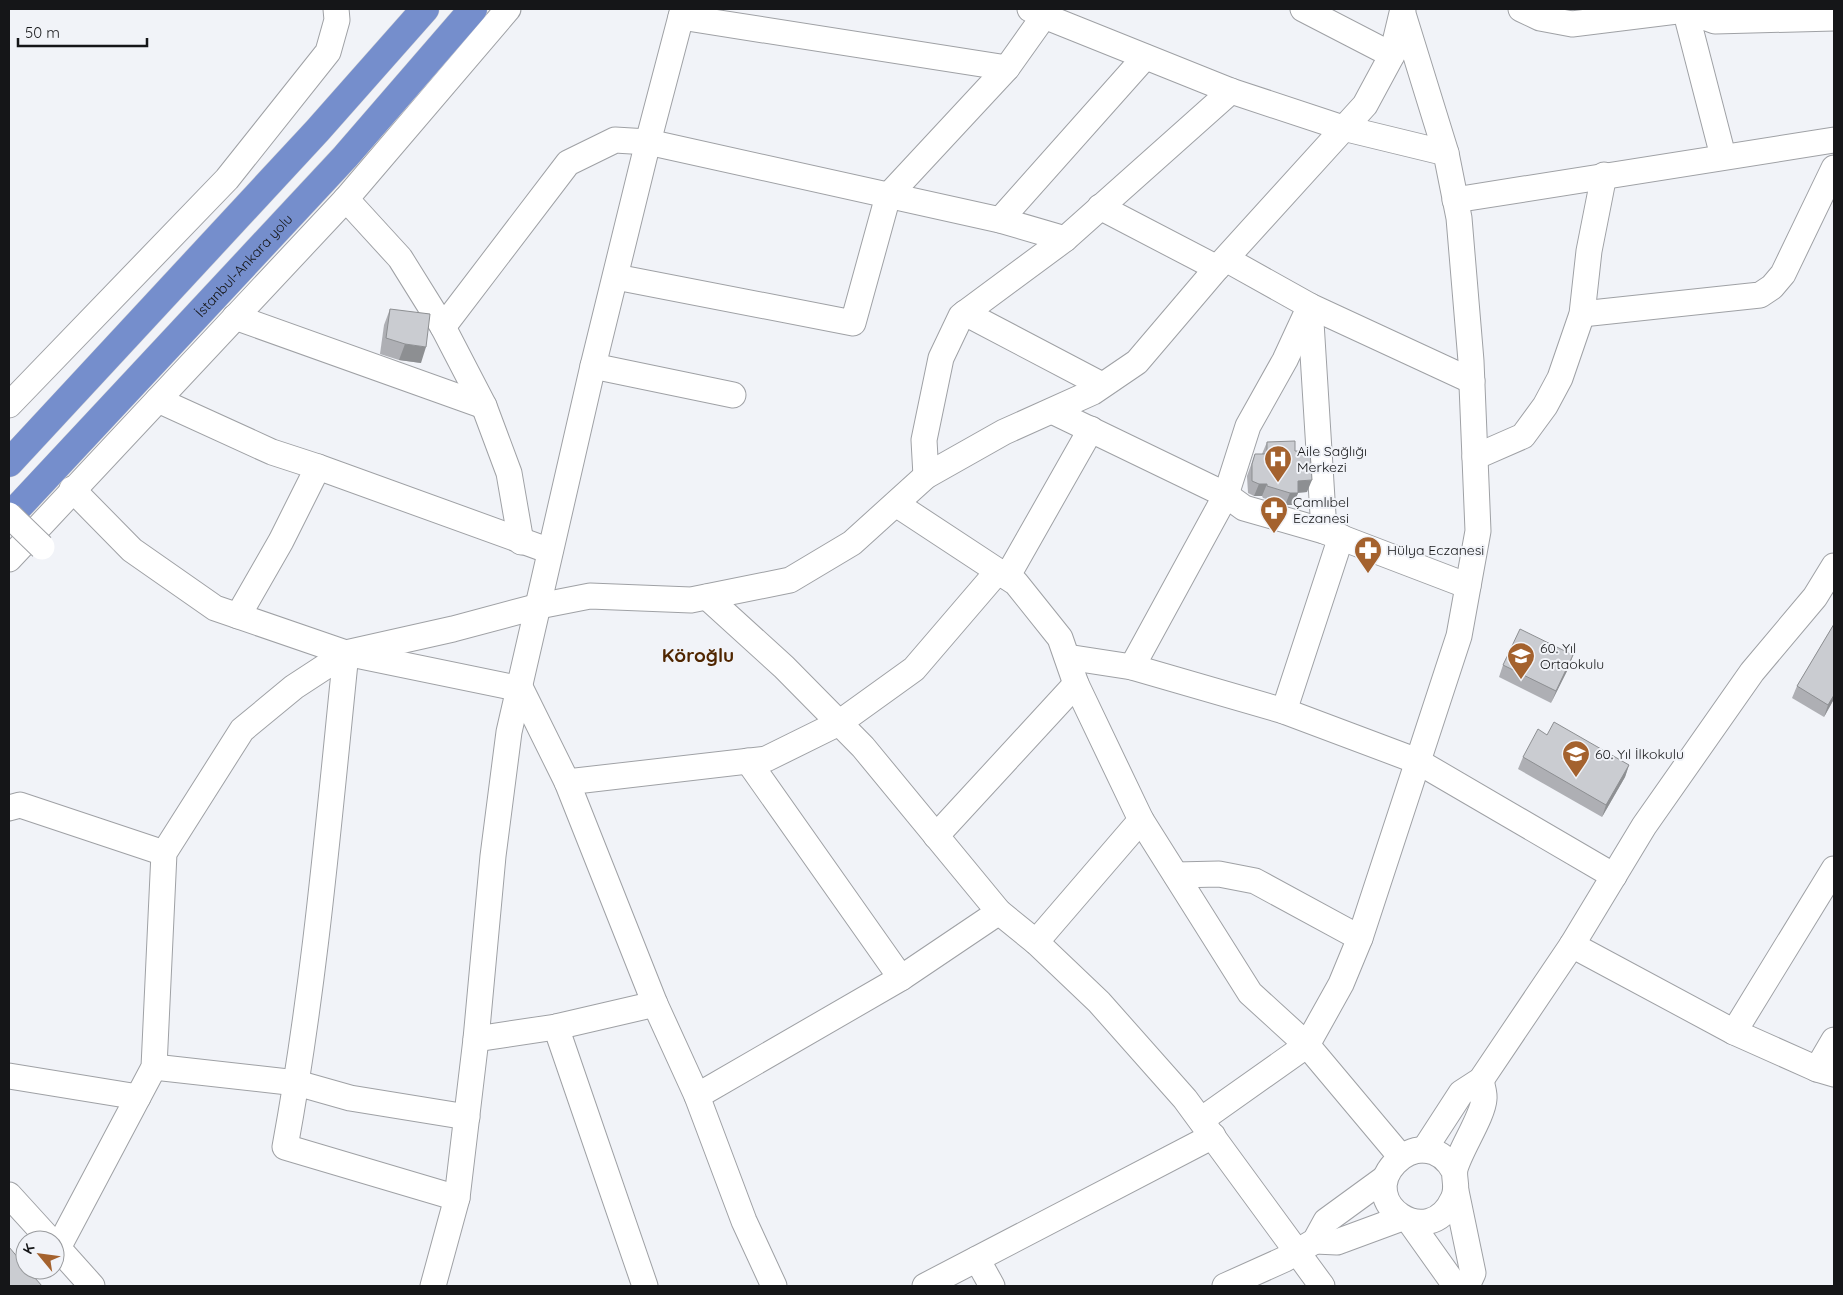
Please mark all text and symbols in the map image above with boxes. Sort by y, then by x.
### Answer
scale bar [18,15,146,47]
text: 50 m [25,23,60,42]
street label: İstanbul-Ankara yolu [191,210,296,321]
place label: Aile Sağlığı Merkezi [1297,442,1367,476]
hospital icon: Aile Sağlığı Merkezi [1263,444,1293,483]
place label: Çamlıbel Eczanesi [1293,493,1349,527]
pharmacy icon: Çamlıbel Eczanesi [1259,495,1289,534]
pharmacy icon: Hülya Eczanesi [1353,535,1383,574]
place label: Hülya Eczanesi [1387,541,1484,559]
place label: 60. Yıl Ortaokulu [1540,639,1604,673]
school or university icon: 60. Yıl Ortaokulu [1506,641,1536,680]
district label: Köroğlu [662,643,734,667]
school or university icon: 60. Yıl İlkokulu [1561,739,1591,778]
place label: 60. Yıl İlkokulu [1595,745,1684,763]
north arrow [15,1230,65,1280]
text: K [19,1240,39,1257]

